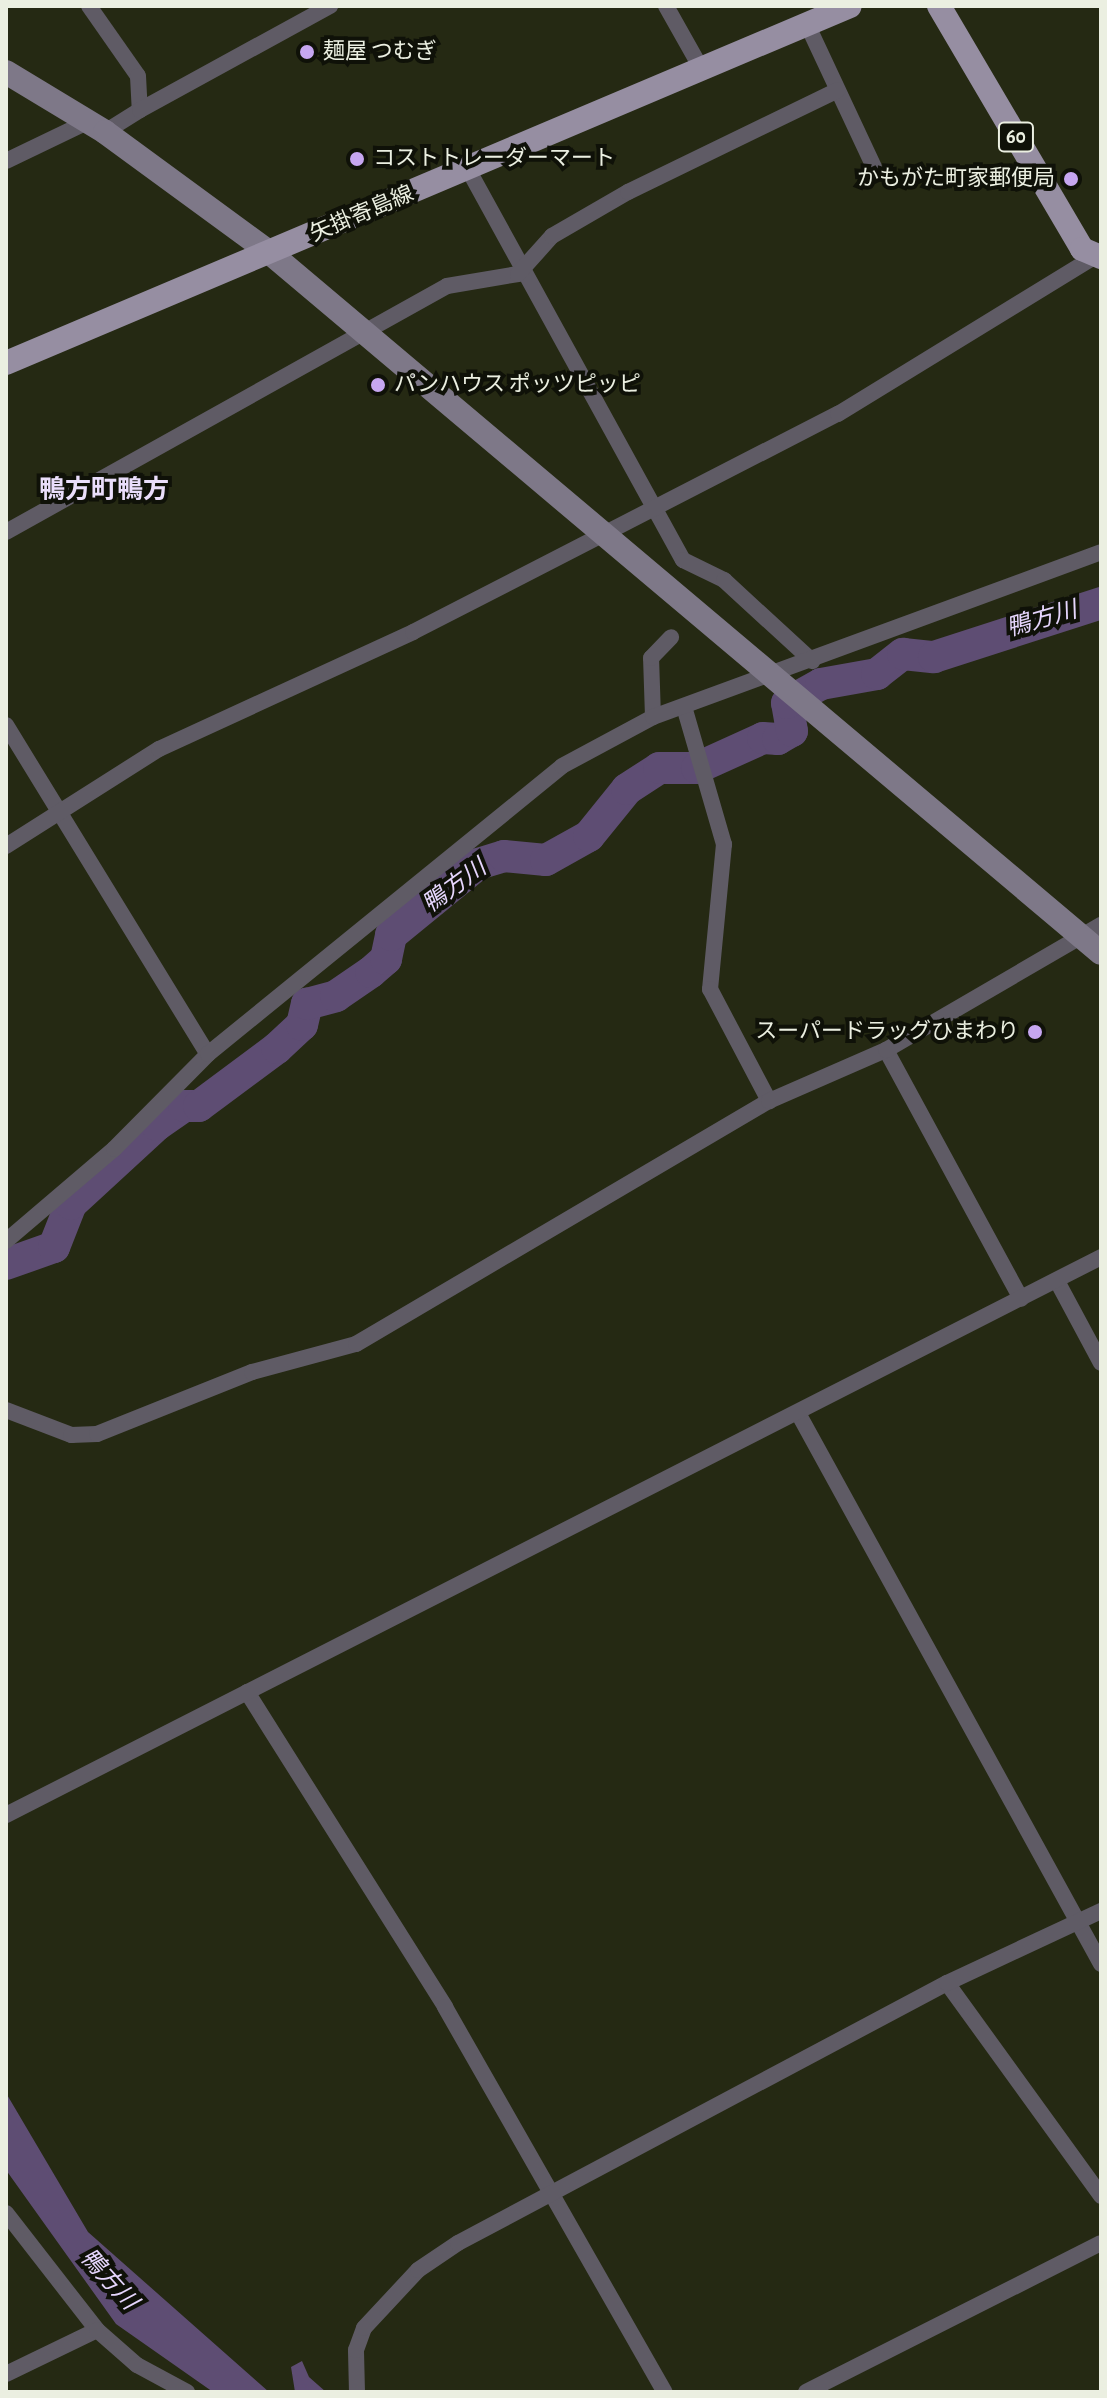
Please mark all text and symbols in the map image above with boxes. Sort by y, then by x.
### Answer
place label: 麺屋 つむぎ [323,39,437,65]
marker: 麺屋 つむぎ [298,43,316,61]
road number: 60 [996,121,1036,153]
place label: コストトレーダーマート [373,146,615,172]
marker: コストトレーダーマート [348,150,366,168]
place label: かもがた町家郵便局 [857,166,1055,192]
marker: かもがた町家郵便局 [1062,170,1080,188]
street label: 矢掛寄島線 [306,180,418,248]
place label: パンハウス ポッツピッピ [394,372,640,398]
marker: パンハウス ポッツピッピ [369,376,387,394]
district label: 鴨方町鴨方 [39,475,169,507]
water label: 鴨方川 [1003,596,1081,644]
water label: 鴨方川 [417,854,493,920]
place label: スーパードラッグひまわり [755,1019,1019,1045]
marker: スーパードラッグひまわり [1026,1023,1044,1041]
water label: 鴨方川 [73,2244,143,2316]

